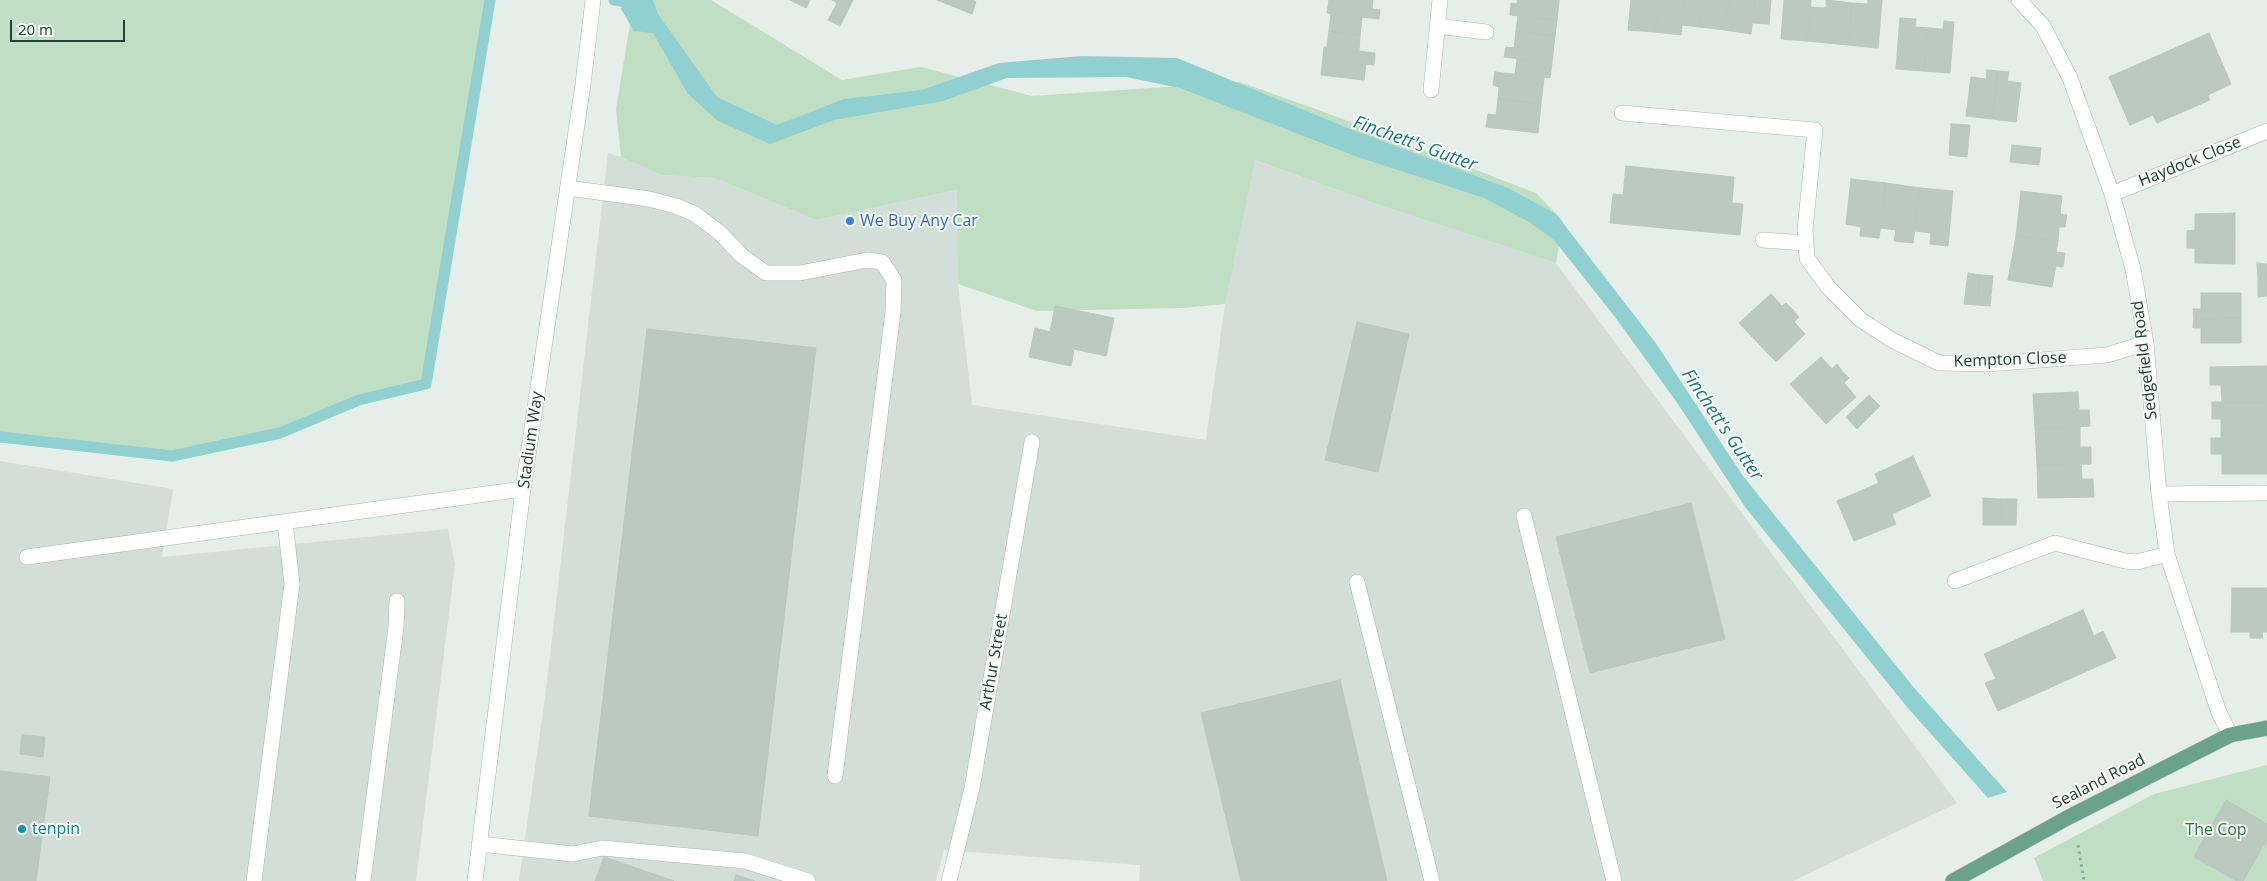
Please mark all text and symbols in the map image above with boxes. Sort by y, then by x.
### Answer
scale bar [12,10,128,42]
text: 20 m [18,19,53,39]
water label: Finchett's Gutter [1350,112,1480,176]
street label: Haydock Close [2136,133,2244,191]
place label: We Buy Any Car [860,211,978,231]
marker: We Buy Any Car [844,215,856,227]
street label: Sedgefield Road [2128,299,2162,421]
street label: Kempton Close [1953,348,2067,372]
water label: Finchett's Gutter [1677,365,1767,485]
street label: Stadium Way [515,390,547,490]
street label: Arthur Street [976,612,1012,712]
street label: Sealand Road [2049,750,2149,814]
place label: tenpin [32,819,80,839]
park label: The Cop [2185,820,2247,840]
marker: tenpin [16,823,28,835]

